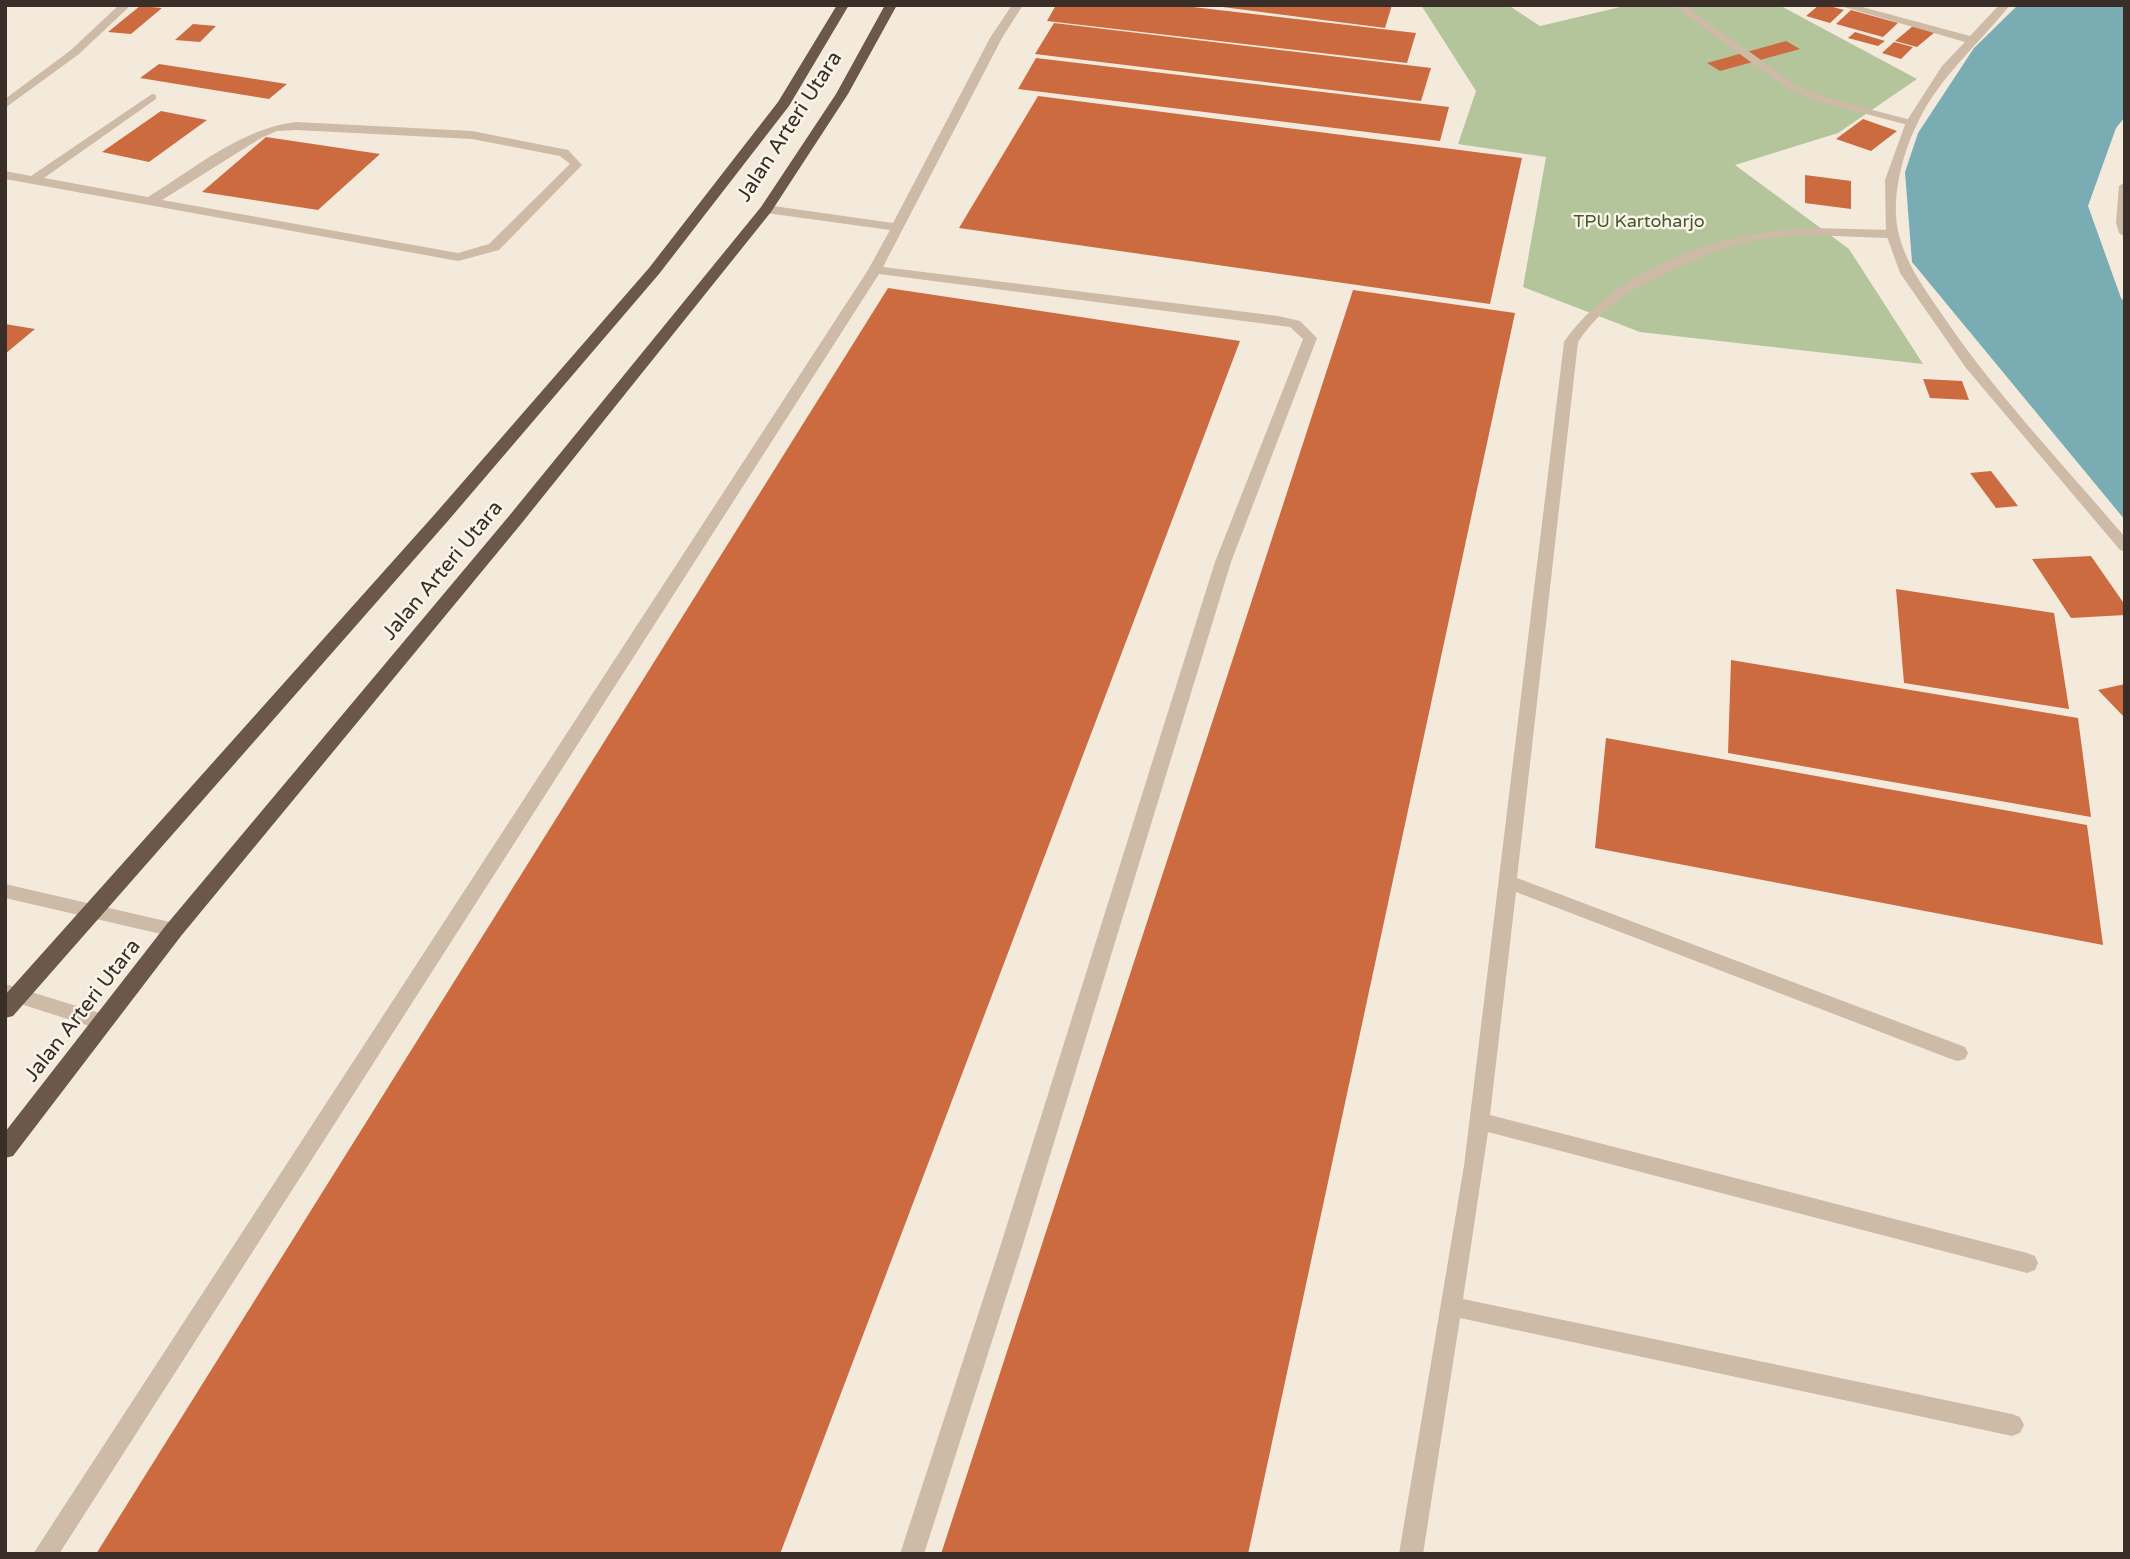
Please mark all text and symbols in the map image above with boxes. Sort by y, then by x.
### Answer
street label: Jalan Arteri Utara [732,47,848,207]
park label: TPU Kartoharjo [1573,211,1705,233]
street label: Jalan Arteri Utara [377,496,509,646]
street label: Jalan Arteri Utara [19,935,147,1087]

